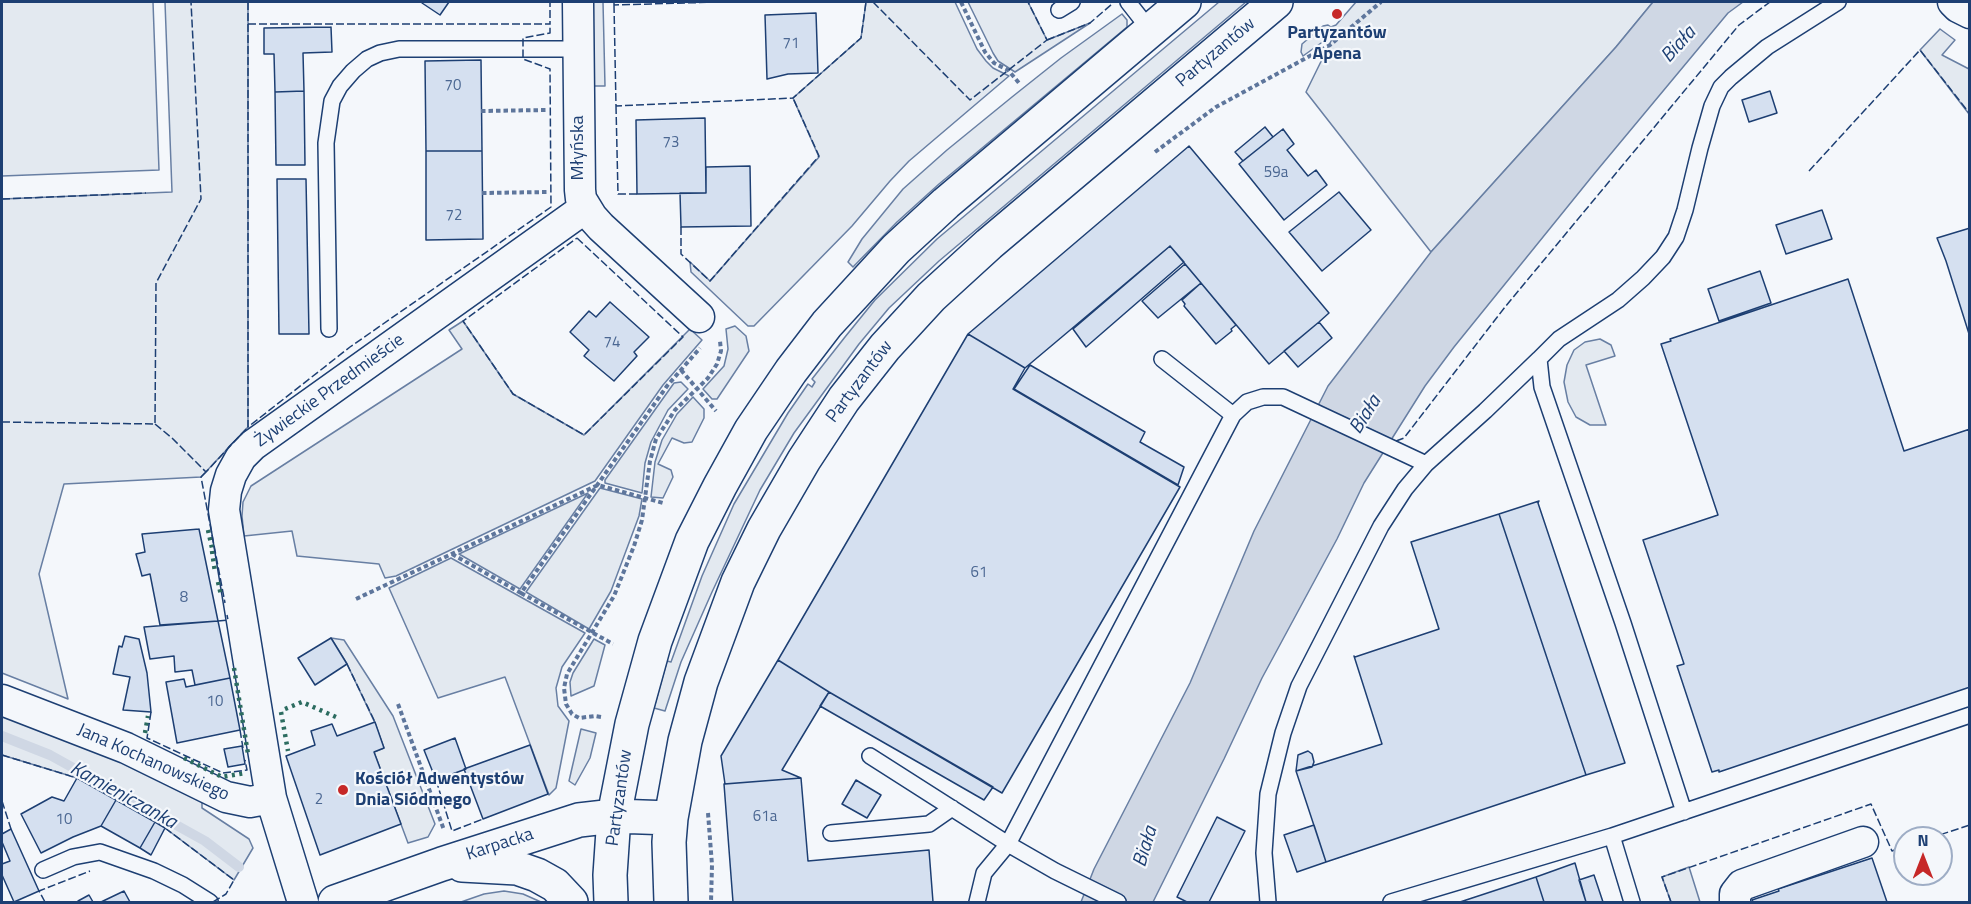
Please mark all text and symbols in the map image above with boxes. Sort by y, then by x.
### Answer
marker: Partyzantów Apena [1330,7,1344,21]
street label: Partyzantów [1172,14,1260,92]
water label: Biała [1656,22,1702,68]
place label: Partyzantów Apena [1287,23,1387,66]
house number: 71 [783,35,799,53]
house number: 70 [445,77,461,95]
street label: Młyńska [568,115,590,181]
house number: 73 [663,134,679,152]
house number: 59a [1264,164,1288,182]
house number: 72 [446,207,462,225]
street label: Żywieckie Przedmieście [251,330,409,452]
house number: 74 [604,334,620,352]
street label: Partyzantów [822,337,898,427]
water label: Biała [1345,391,1387,439]
house number: 61 [971,564,987,582]
house number: 8 [180,589,188,607]
house number: 10 [207,693,223,711]
street label: Jana Kochanowskiego [74,720,232,806]
street label: Partyzantów [603,748,637,848]
water label: Kamieniczanka [66,757,180,835]
place label: Kościół Adwentystów Dnia Siódmego [355,769,524,812]
marker: Kościół Adwentystów Dnia Siódmego [336,783,350,797]
house number: 2 [315,791,323,809]
house number: 61a [753,808,777,826]
house number: 10 [56,811,72,829]
street label: Karpacka [464,824,536,866]
water label: Biała [1129,824,1163,870]
north arrow [1893,826,1953,886]
text: N [1917,828,1929,852]

